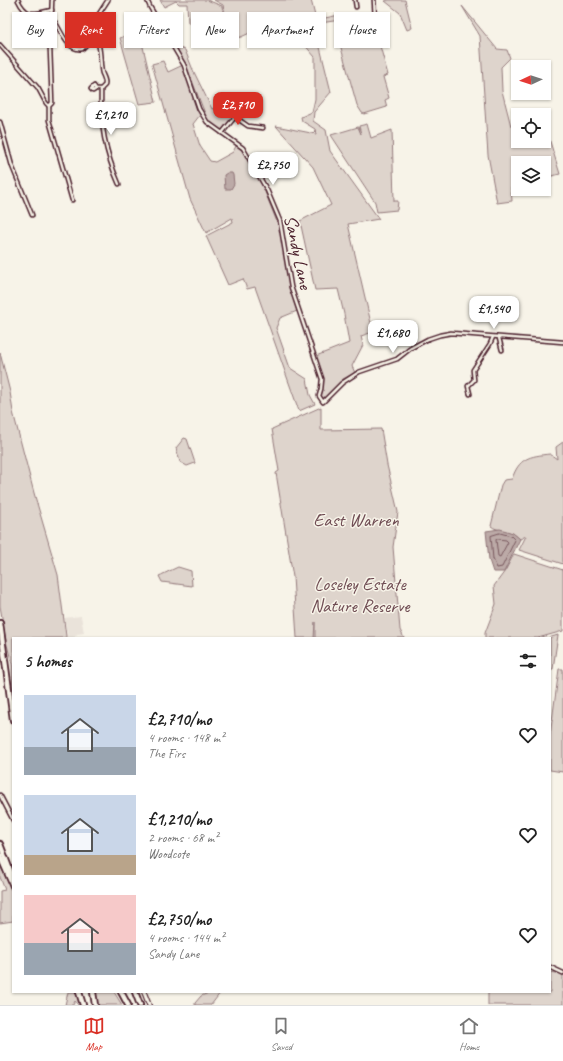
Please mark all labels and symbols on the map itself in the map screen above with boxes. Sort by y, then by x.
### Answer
north arrow [511,60,551,100]
pin: £2,710 [205,92,271,126]
pin: £1,210 [78,102,144,136]
pin: £2,750 [240,152,306,186]
street label: Sandy Lane [278,213,318,293]
pin: £1,540 [461,296,527,330]
pin: £1,680 [360,320,426,354]
park label: East Warren [313,508,399,532]
park label: Loseley Estate Nature Reserve [311,572,411,618]

